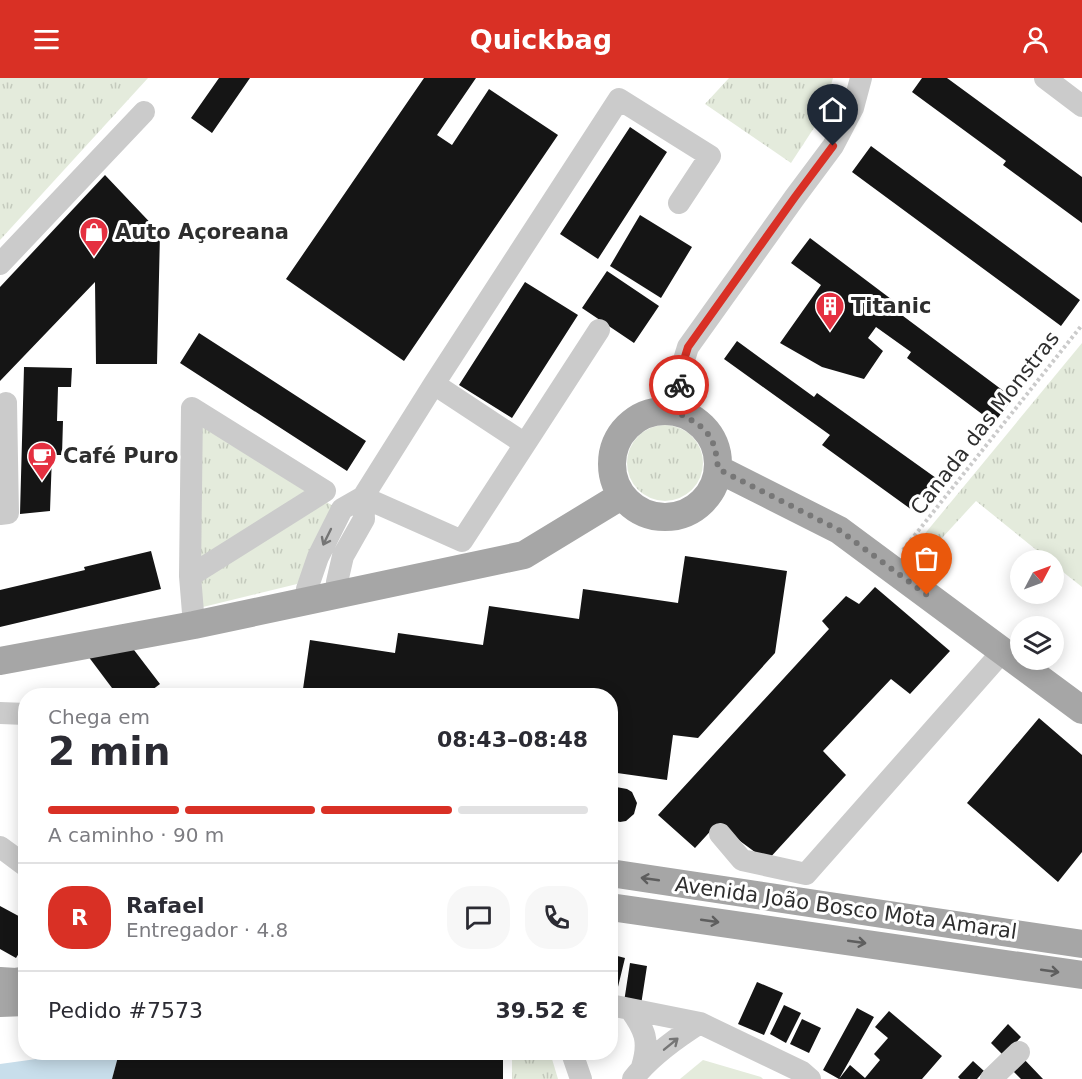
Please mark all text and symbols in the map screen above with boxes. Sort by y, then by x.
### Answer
icon: menu [30,23,63,56]
icon: person [1019,23,1052,56]
text: Quickbag [470,24,612,55]
pin [807,84,858,146]
icon: home [816,93,849,126]
shop icon: Auto Açoreana [78,216,110,258]
place label: Auto Açoreana [115,220,289,244]
building icon: Titanic [814,290,846,332]
place label: Titanic [851,294,931,318]
street label: Canada das Monstras [906,326,1064,520]
courier [649,355,709,415]
icon: bike [663,369,696,402]
cafe icon: Café Puro [26,440,58,482]
place label: Café Puro [63,444,178,468]
one-way arrow [321,528,333,546]
pin [901,533,952,595]
icon: bag [910,542,943,575]
north arrow [1010,550,1064,604]
map controls [1010,550,1064,670]
button: layers [1010,616,1064,670]
text: Chega em [48,705,150,729]
text: 08:43–08:48 [437,727,588,752]
text: 2 min [48,729,170,774]
text: A caminho · 90 m [48,823,224,847]
street label: Avenida João Bosco Mota Amaral [674,872,1018,944]
one-way arrow [641,874,661,885]
button: chat [447,886,510,949]
button: phone [525,886,588,949]
text: Rafael [126,893,205,918]
text: R [71,905,88,930]
one-way arrow [700,916,719,927]
text: Entregador · 4.8 [126,918,288,942]
one-way arrow [846,937,866,948]
one-way arrow [1039,965,1059,976]
text: Pedido #7573 [48,998,203,1023]
text: 39.52 € [495,998,588,1023]
one-way arrow [663,1038,679,1051]

